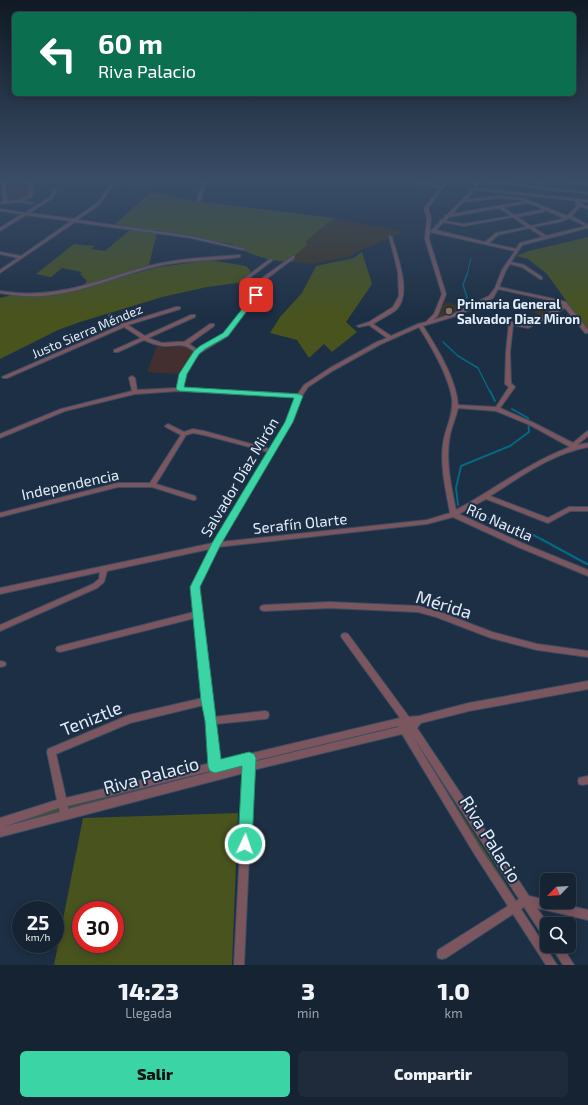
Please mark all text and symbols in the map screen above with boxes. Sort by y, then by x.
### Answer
text: 60 m [98,26,163,60]
icon: left [32,28,84,80]
text: Riva Palacio [98,60,196,82]
pin [239,278,273,312]
icon: arrive [245,284,267,306]
place label: Primaria General Salvador Diaz Miron [457,296,580,327]
street label: Justo Sierra Méndez [29,300,145,362]
marker: Primaria General Salvador Diaz Miron [444,306,454,316]
street label: Salvador Díaz Mirón [196,414,282,540]
street label: Independencia [20,465,120,503]
street label: Río Nautla [464,499,536,545]
street label: Serafín Olarte [252,509,348,537]
street label: Mérida [413,585,475,623]
street label: Teniztle [57,696,125,740]
street label: Riva Palacio [101,752,201,798]
street label: Riva Palacio [456,792,526,886]
position arrow [224,823,266,865]
north arrow [540,873,576,909]
map controls [540,873,576,953]
speed limit sign: 30 [72,901,124,953]
text: 25 [27,910,49,934]
button: search [540,917,576,953]
text: km/h [26,931,50,943]
text: 14:23 [118,976,179,1005]
text: 3 [301,976,315,1005]
text: 1.0 [437,976,470,1005]
text: Llegada [125,1005,172,1021]
text: min [297,1005,319,1021]
text: km [445,1005,463,1021]
button: Salir [20,1051,290,1097]
button: Compartir [298,1051,568,1097]

